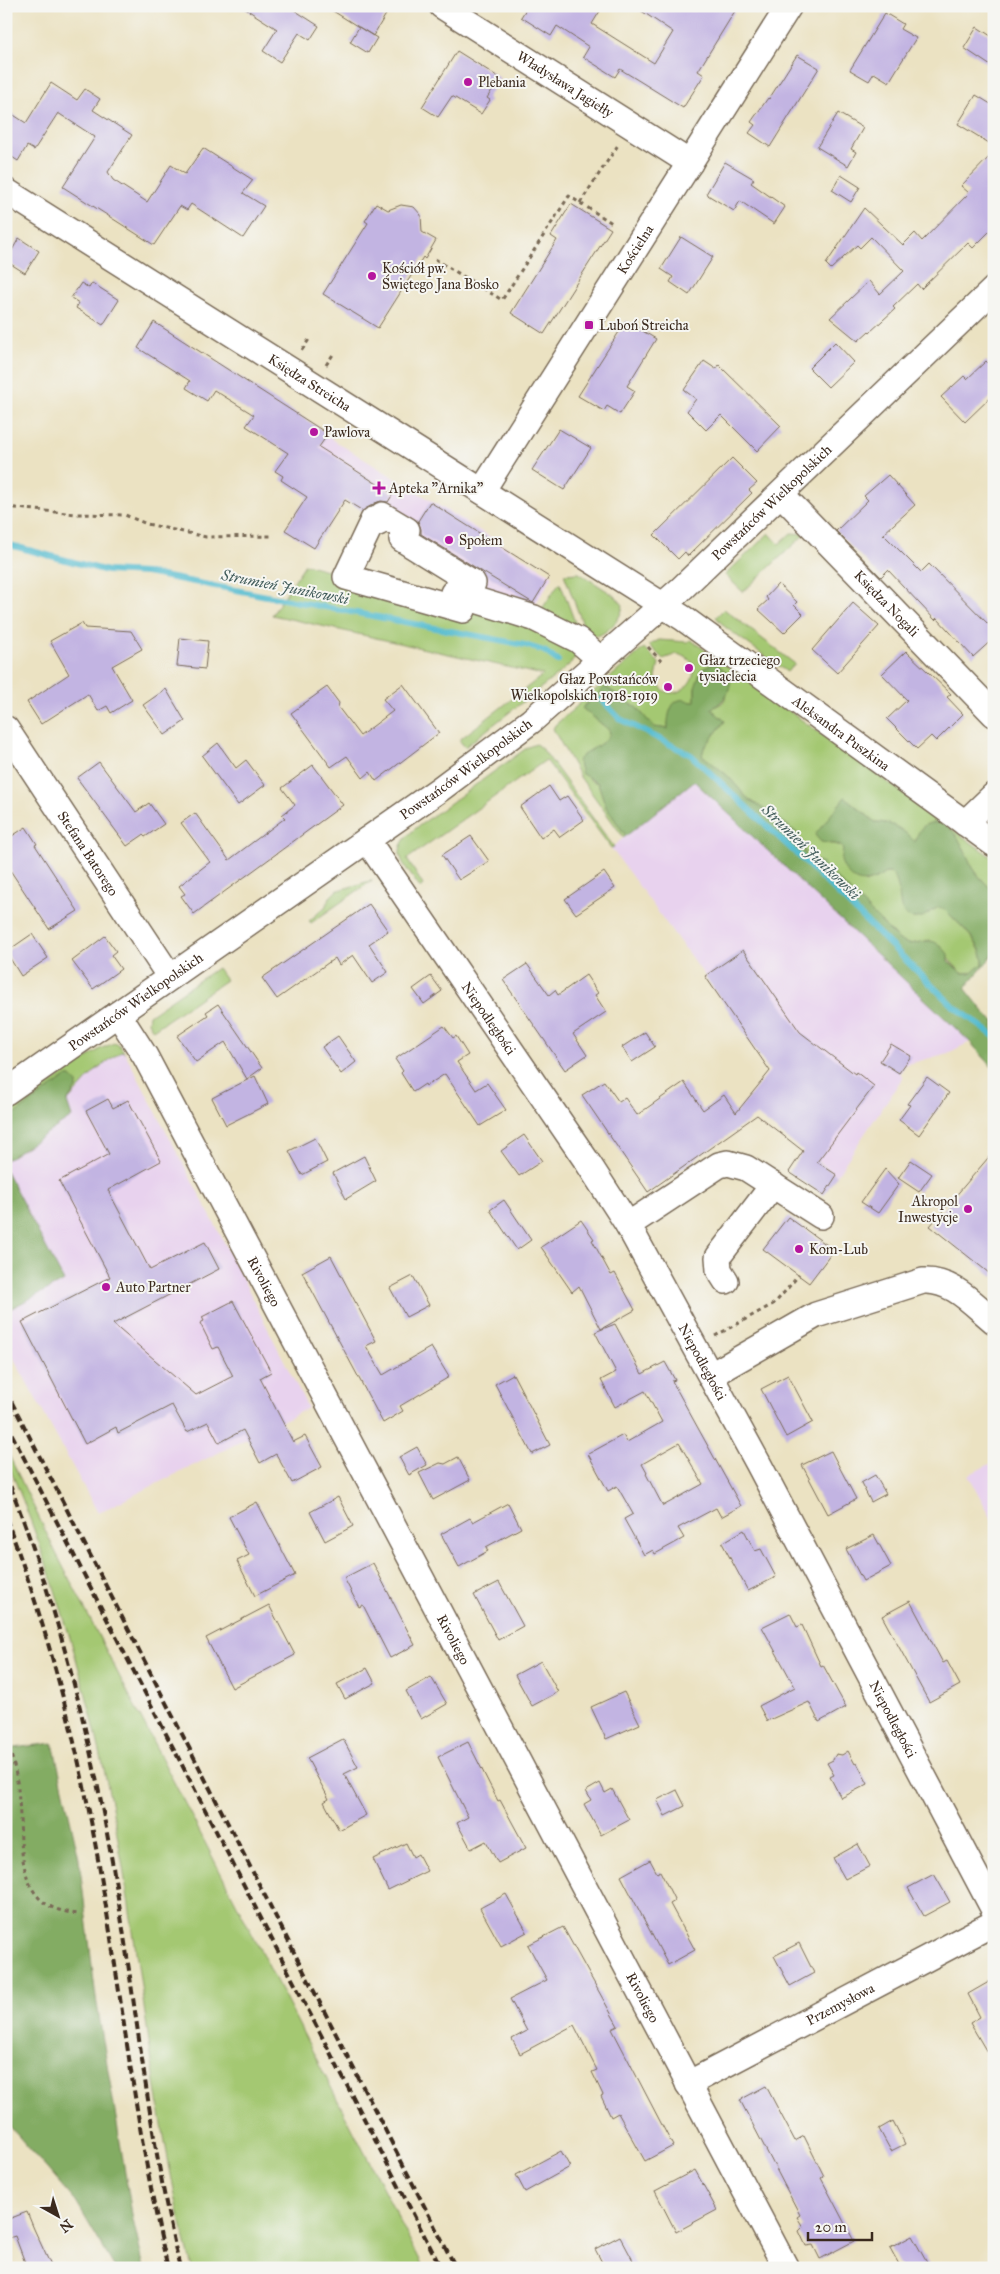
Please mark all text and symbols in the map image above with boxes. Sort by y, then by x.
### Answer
street label: Władysława Jagiełły [514,47,617,121]
place label: Plebania [478,74,526,91]
marker: Plebania [462,76,474,88]
street label: Kościelna [613,222,657,277]
place label: Kościół pw. Świętego Jana Bosko [382,260,499,294]
marker: Kościół pw. Świętego Jana Bosko [366,270,378,282]
place label: Luboń Streicha [599,317,689,334]
marker: Luboń Streicha [583,319,595,331]
street label: Księdza Streicha [265,350,354,415]
place label: Pawlova [324,424,370,441]
marker: Pawlova [308,426,320,438]
street label: Powstańców Wielkopolskich [708,441,835,564]
place label: Apteka "Arnika" [388,480,484,497]
marker: Apteka "Arnika" [373,482,385,494]
place label: Społem [459,532,503,549]
marker: Społem [443,534,455,546]
water label: Strumień Junikowski [219,566,351,608]
street label: Księdza Nogali [851,566,923,640]
place label: Głaz trzeciego tysiąclecia [699,652,780,685]
marker: Głaz trzeciego tysiąclecia [683,662,695,674]
place label: Głaz Powstańców Wielkopolskich 1918-1919 [510,671,659,704]
marker: Głaz Powstańców Wielkopolskich 1918-1919 [662,681,674,693]
street label: Aleksandra Puszkina [788,691,893,774]
street label: Powstańców Wielkopolskich [396,715,536,823]
water label: Strumień Junikowski [758,800,864,904]
street label: Stefana Batorego [54,808,122,899]
street label: Powstańców Wielkopolskich [65,949,206,1054]
street label: Niepodległości [458,979,520,1058]
place label: Akropol Inwestycje [898,1193,958,1226]
marker: Akropol Inwestycje [962,1203,974,1215]
place label: Kom-Lub [809,1241,868,1258]
marker: Kom-Lub [793,1243,805,1255]
street label: Rivoliego [244,1253,284,1310]
place label: Auto Partner [115,1279,191,1296]
marker: Auto Partner [100,1281,112,1293]
street label: Niepodległości [675,1321,731,1403]
street label: Rivoliego [433,1611,474,1668]
street label: Niepodległości [866,1678,921,1761]
street label: Rivoliego [623,1969,663,2026]
street label: Przemysłowa [803,1979,877,2029]
north arrow [32,2192,82,2242]
scale bar [808,2209,871,2241]
text: N [56,2215,76,2236]
text: 20 m [815,2218,847,2236]

